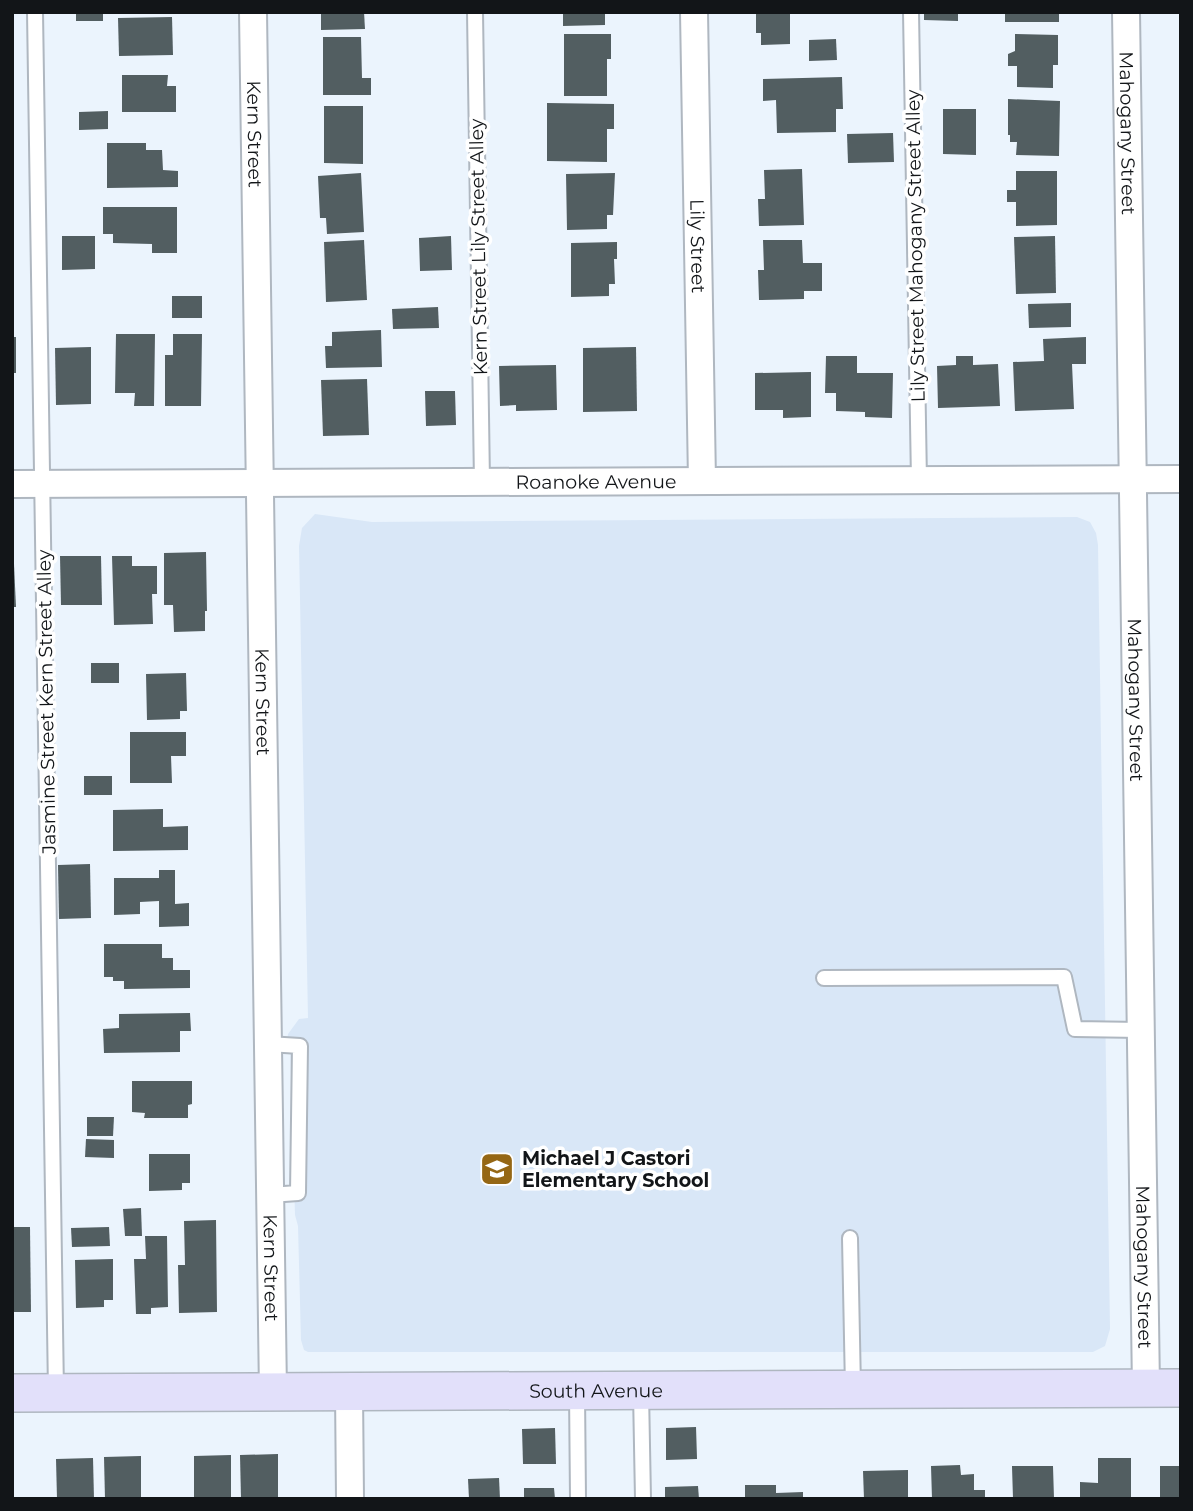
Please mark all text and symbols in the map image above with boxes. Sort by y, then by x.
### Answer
street label: Mahogany Street [1115,51,1140,215]
street label: Kern Street [242,80,267,188]
street label: Lily Street Mahogany Street Alley [901,89,930,403]
street label: Kern Street Lily Street Alley [465,118,492,376]
street label: Lily Street [685,199,710,294]
street label: Roanoke Avenue [516,470,676,494]
street label: Jasmine Street Kern Street Alley [32,549,61,856]
street label: Mahogany Street [1123,618,1148,782]
street label: Kern Street [250,648,275,756]
place label: Michael J Castori Elementary School [522,1147,709,1192]
school or university icon: Michael J Castori Elementary School [478,1150,516,1188]
street label: Mahogany Street [1131,1185,1156,1349]
street label: Kern Street [258,1214,283,1322]
street label: South Avenue [529,1379,663,1403]

